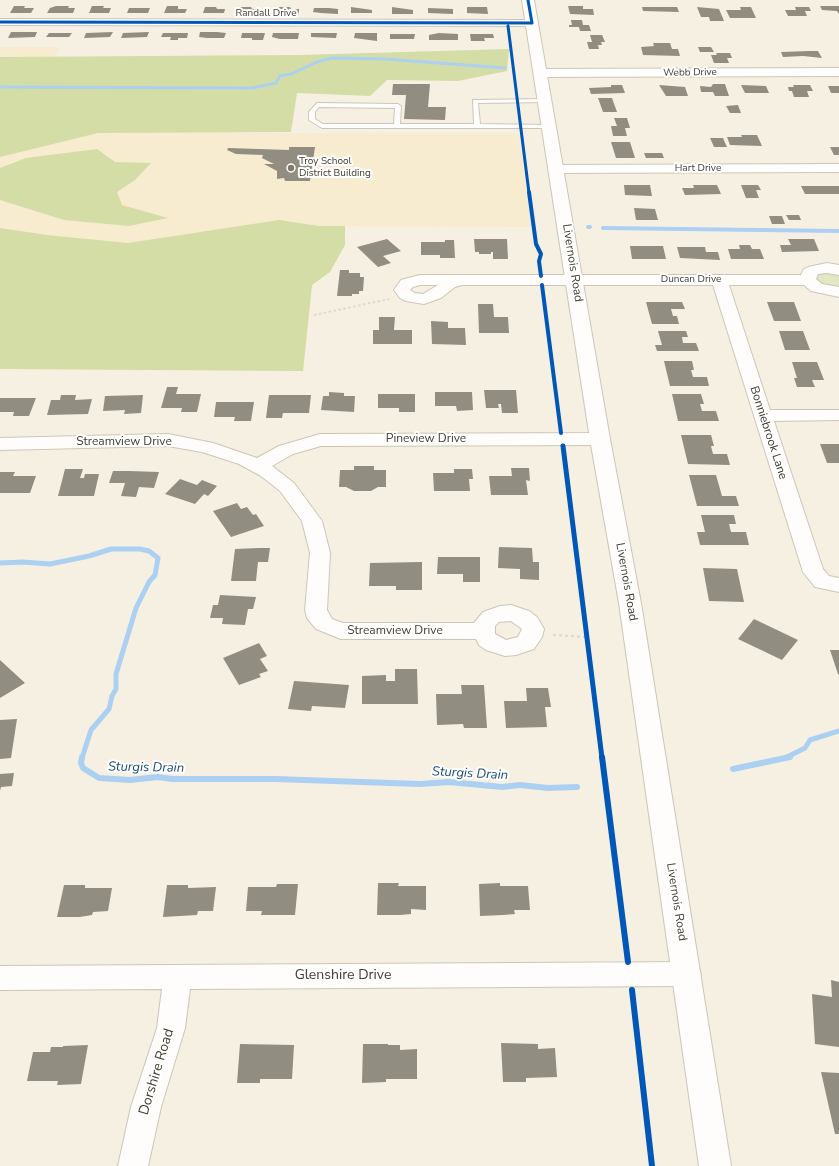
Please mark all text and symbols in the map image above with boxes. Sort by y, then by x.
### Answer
street label: Randall Drive [236,8,296,20]
street label: Webb Drive [663,67,717,79]
place label: Troy School District Building [299,156,371,180]
marker: Troy School District Building [286,163,296,173]
street label: Hart Drive [675,163,721,175]
street label: Livernois Road [559,223,585,303]
street label: Duncan Drive [661,274,721,286]
street label: Bonniebrook Lane [746,385,790,481]
street label: Pineview Drive [386,432,466,446]
street label: Streamview Drive [76,435,172,449]
street label: Livernois Road [612,542,640,622]
street label: Streamview Drive [347,624,443,638]
water label: Sturgis Drain [108,760,184,776]
water label: Sturgis Drain [432,764,508,784]
street label: Livernois Road [663,862,689,942]
street label: Glenshire Drive [295,968,391,984]
street label: Dorshire Road [136,1027,178,1117]

